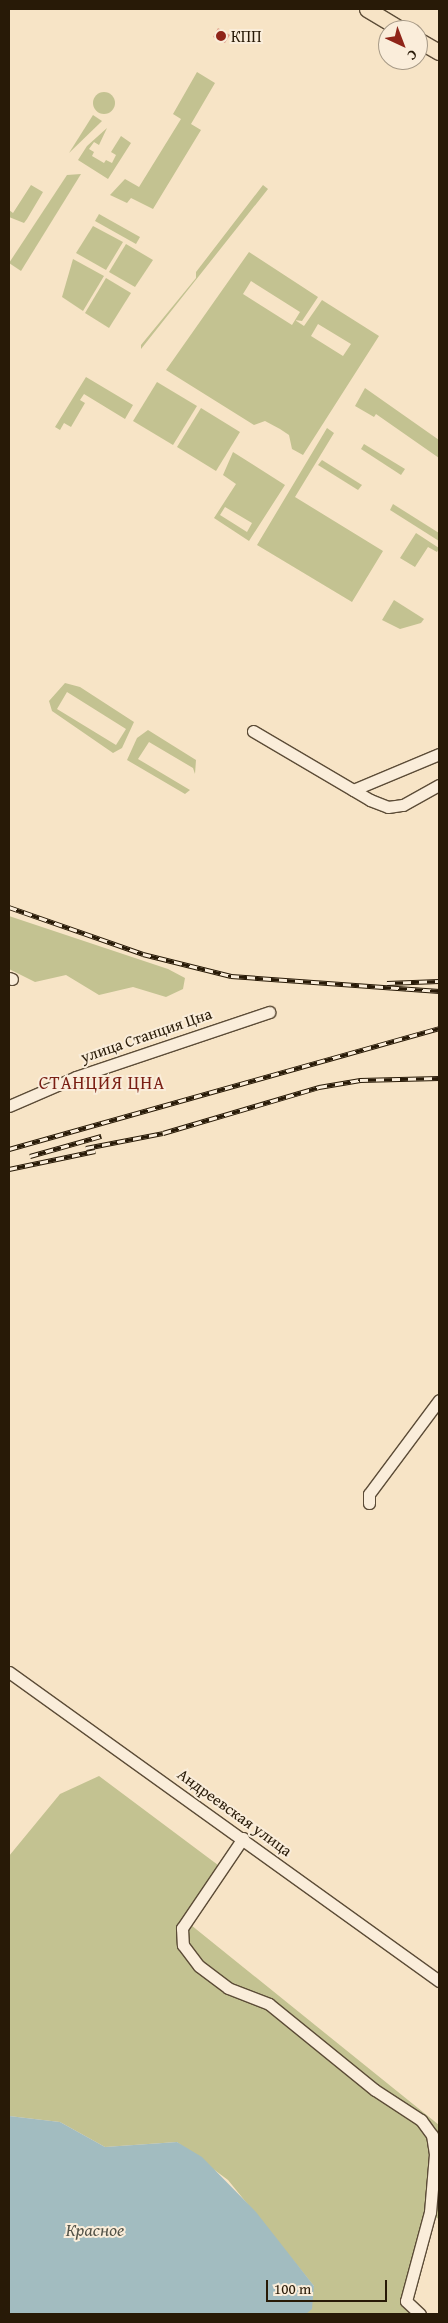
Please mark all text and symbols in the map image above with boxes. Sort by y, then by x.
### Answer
north arrow [378,20,428,70]
place label: КПП [231,26,261,46]
marker: КПП [215,30,227,42]
text: С [403,45,422,65]
street label: улица Станция Цна [78,1004,214,1066]
district label: СТАНЦИЯ ЦНА [37,1072,167,1094]
street label: Андреевская улица [174,1764,296,1860]
water label: Красное [66,2219,124,2241]
scale bar [268,2270,389,2302]
text: 100 m [274,2278,311,2299]

